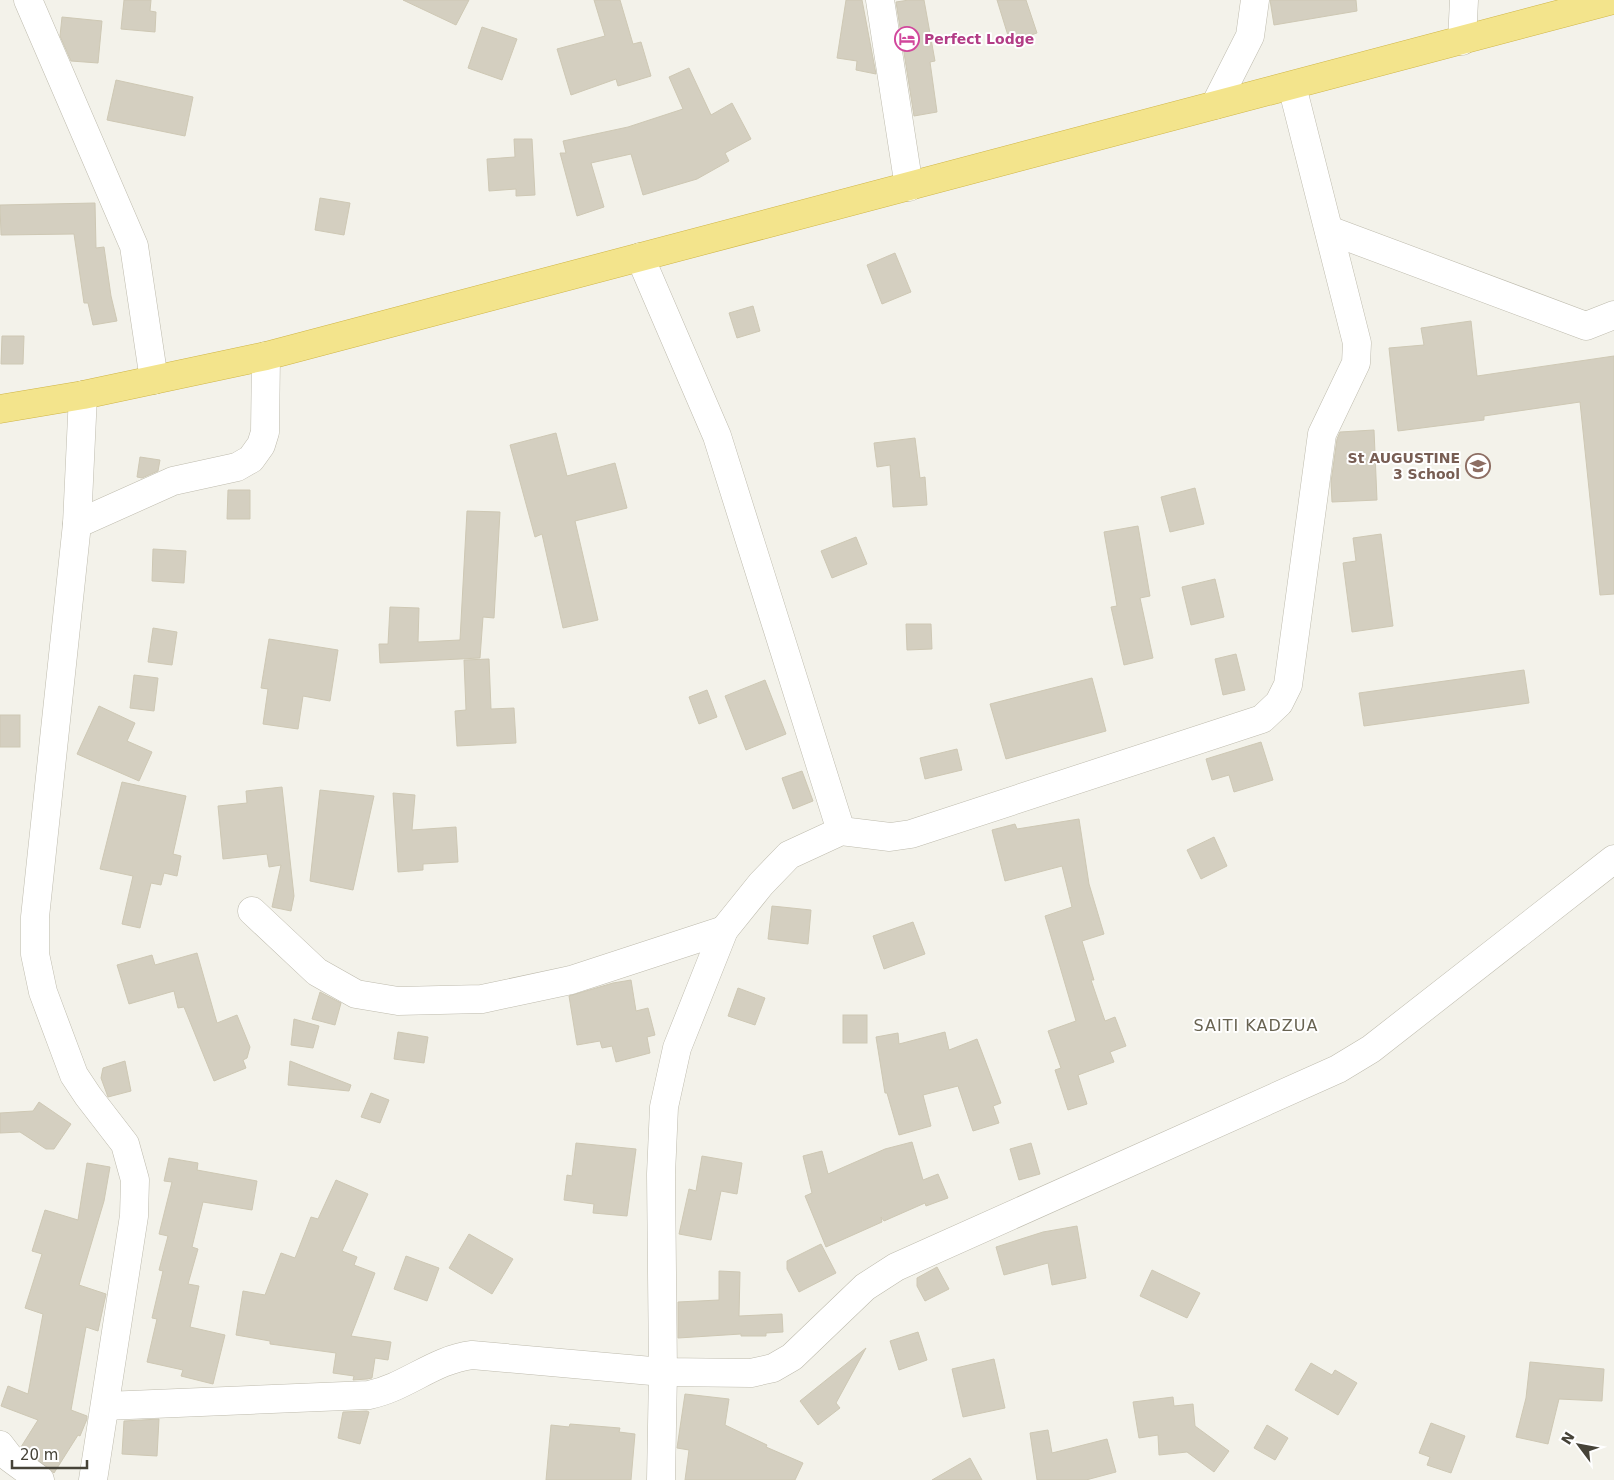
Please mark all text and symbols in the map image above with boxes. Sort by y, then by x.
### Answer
hotel icon: Perfect Lodge [894,26,920,52]
place label: Perfect Lodge [924,31,1034,47]
place label: St AUGUSTINE 3 School [1348,450,1460,482]
school or university icon: St AUGUSTINE 3 School [1465,453,1491,479]
district label: SAITI KADZUA [1194,1016,1318,1035]
north arrow [1554,1420,1604,1470]
text: N [1558,1429,1578,1447]
scale bar [12,1438,88,1470]
text: 20 m [20,1446,58,1464]

